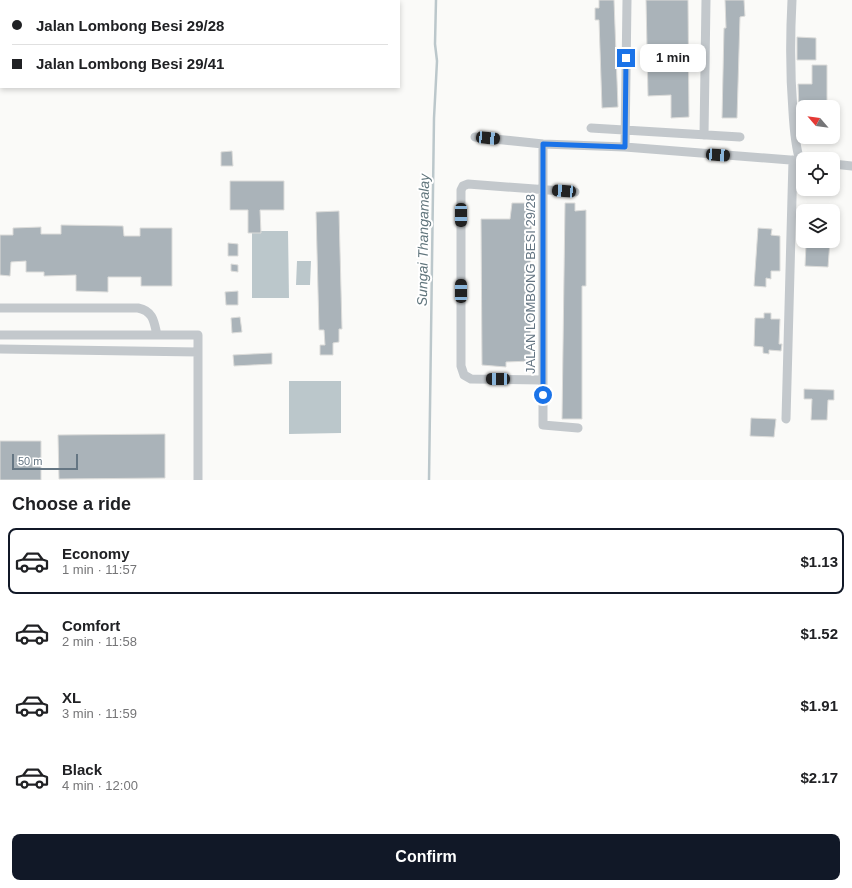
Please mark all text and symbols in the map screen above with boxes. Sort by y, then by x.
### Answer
text: Jalan Lombong Besi 29/28 [36,17,224,34]
callout: 1 min [640,44,706,72]
route end [617,49,635,67]
text: 1 min [656,50,690,65]
text: Jalan Lombong Besi 29/41 [36,55,224,72]
north arrow [796,100,840,144]
map controls [796,100,840,248]
car [475,131,501,145]
car [706,148,730,162]
button: locate [796,152,840,196]
water label: Sungai Thangamalay [414,173,432,306]
car [552,184,576,198]
street label: JALAN LOMBONG BESI 29/28 [523,194,538,374]
car [455,203,467,227]
button: layers [796,204,840,248]
car [455,279,467,303]
car [486,373,510,385]
route start [534,386,552,404]
scale bar [12,452,78,471]
text: 50 m [18,455,42,467]
text: Choose a ride [12,494,131,514]
icon: car [14,543,50,579]
text: Economy [62,545,130,562]
text: $1.13 [800,553,838,570]
text: 1 min · 11:57 [62,562,137,577]
icon: car [14,615,50,651]
text: Comfort [62,617,120,634]
text: $1.52 [800,625,838,642]
text: 2 min · 11:58 [62,634,137,649]
icon: car [14,687,50,723]
text: XL [62,689,81,706]
text: $1.91 [800,697,838,714]
text: 3 min · 11:59 [62,706,137,721]
icon: car [14,759,50,795]
text: Black [62,761,102,778]
text: $2.17 [800,769,838,786]
text: 4 min · 12:00 [62,778,138,793]
button: Confirm [12,834,840,880]

